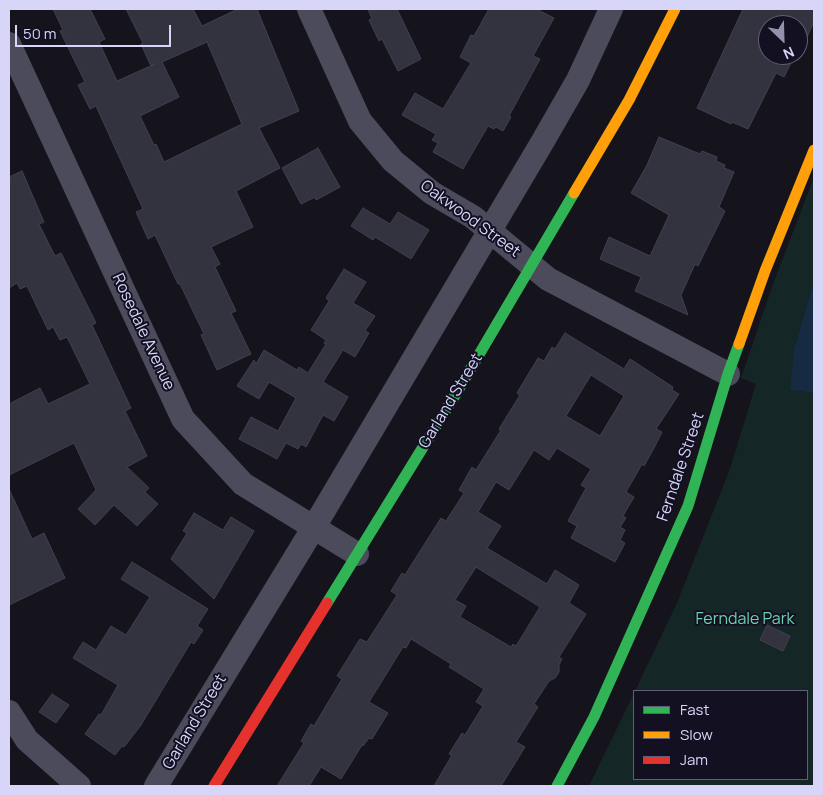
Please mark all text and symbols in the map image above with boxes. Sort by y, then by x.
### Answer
scale bar [18,15,174,47]
north arrow [758,15,808,65]
text: 50 m [23,23,57,44]
text: N [780,43,797,64]
street label: Oakwood Street [416,176,524,262]
street label: Rosedale Avenue [108,271,178,393]
street label: Garland Street [415,350,487,452]
street label: Ferndale Street [653,410,709,524]
park label: Ferndale Park [696,610,794,630]
street label: Garland Street [159,671,231,773]
legend [633,690,808,780]
text: Fast [680,699,709,720]
text: Slow [680,724,713,745]
text: Jam [680,749,708,770]

